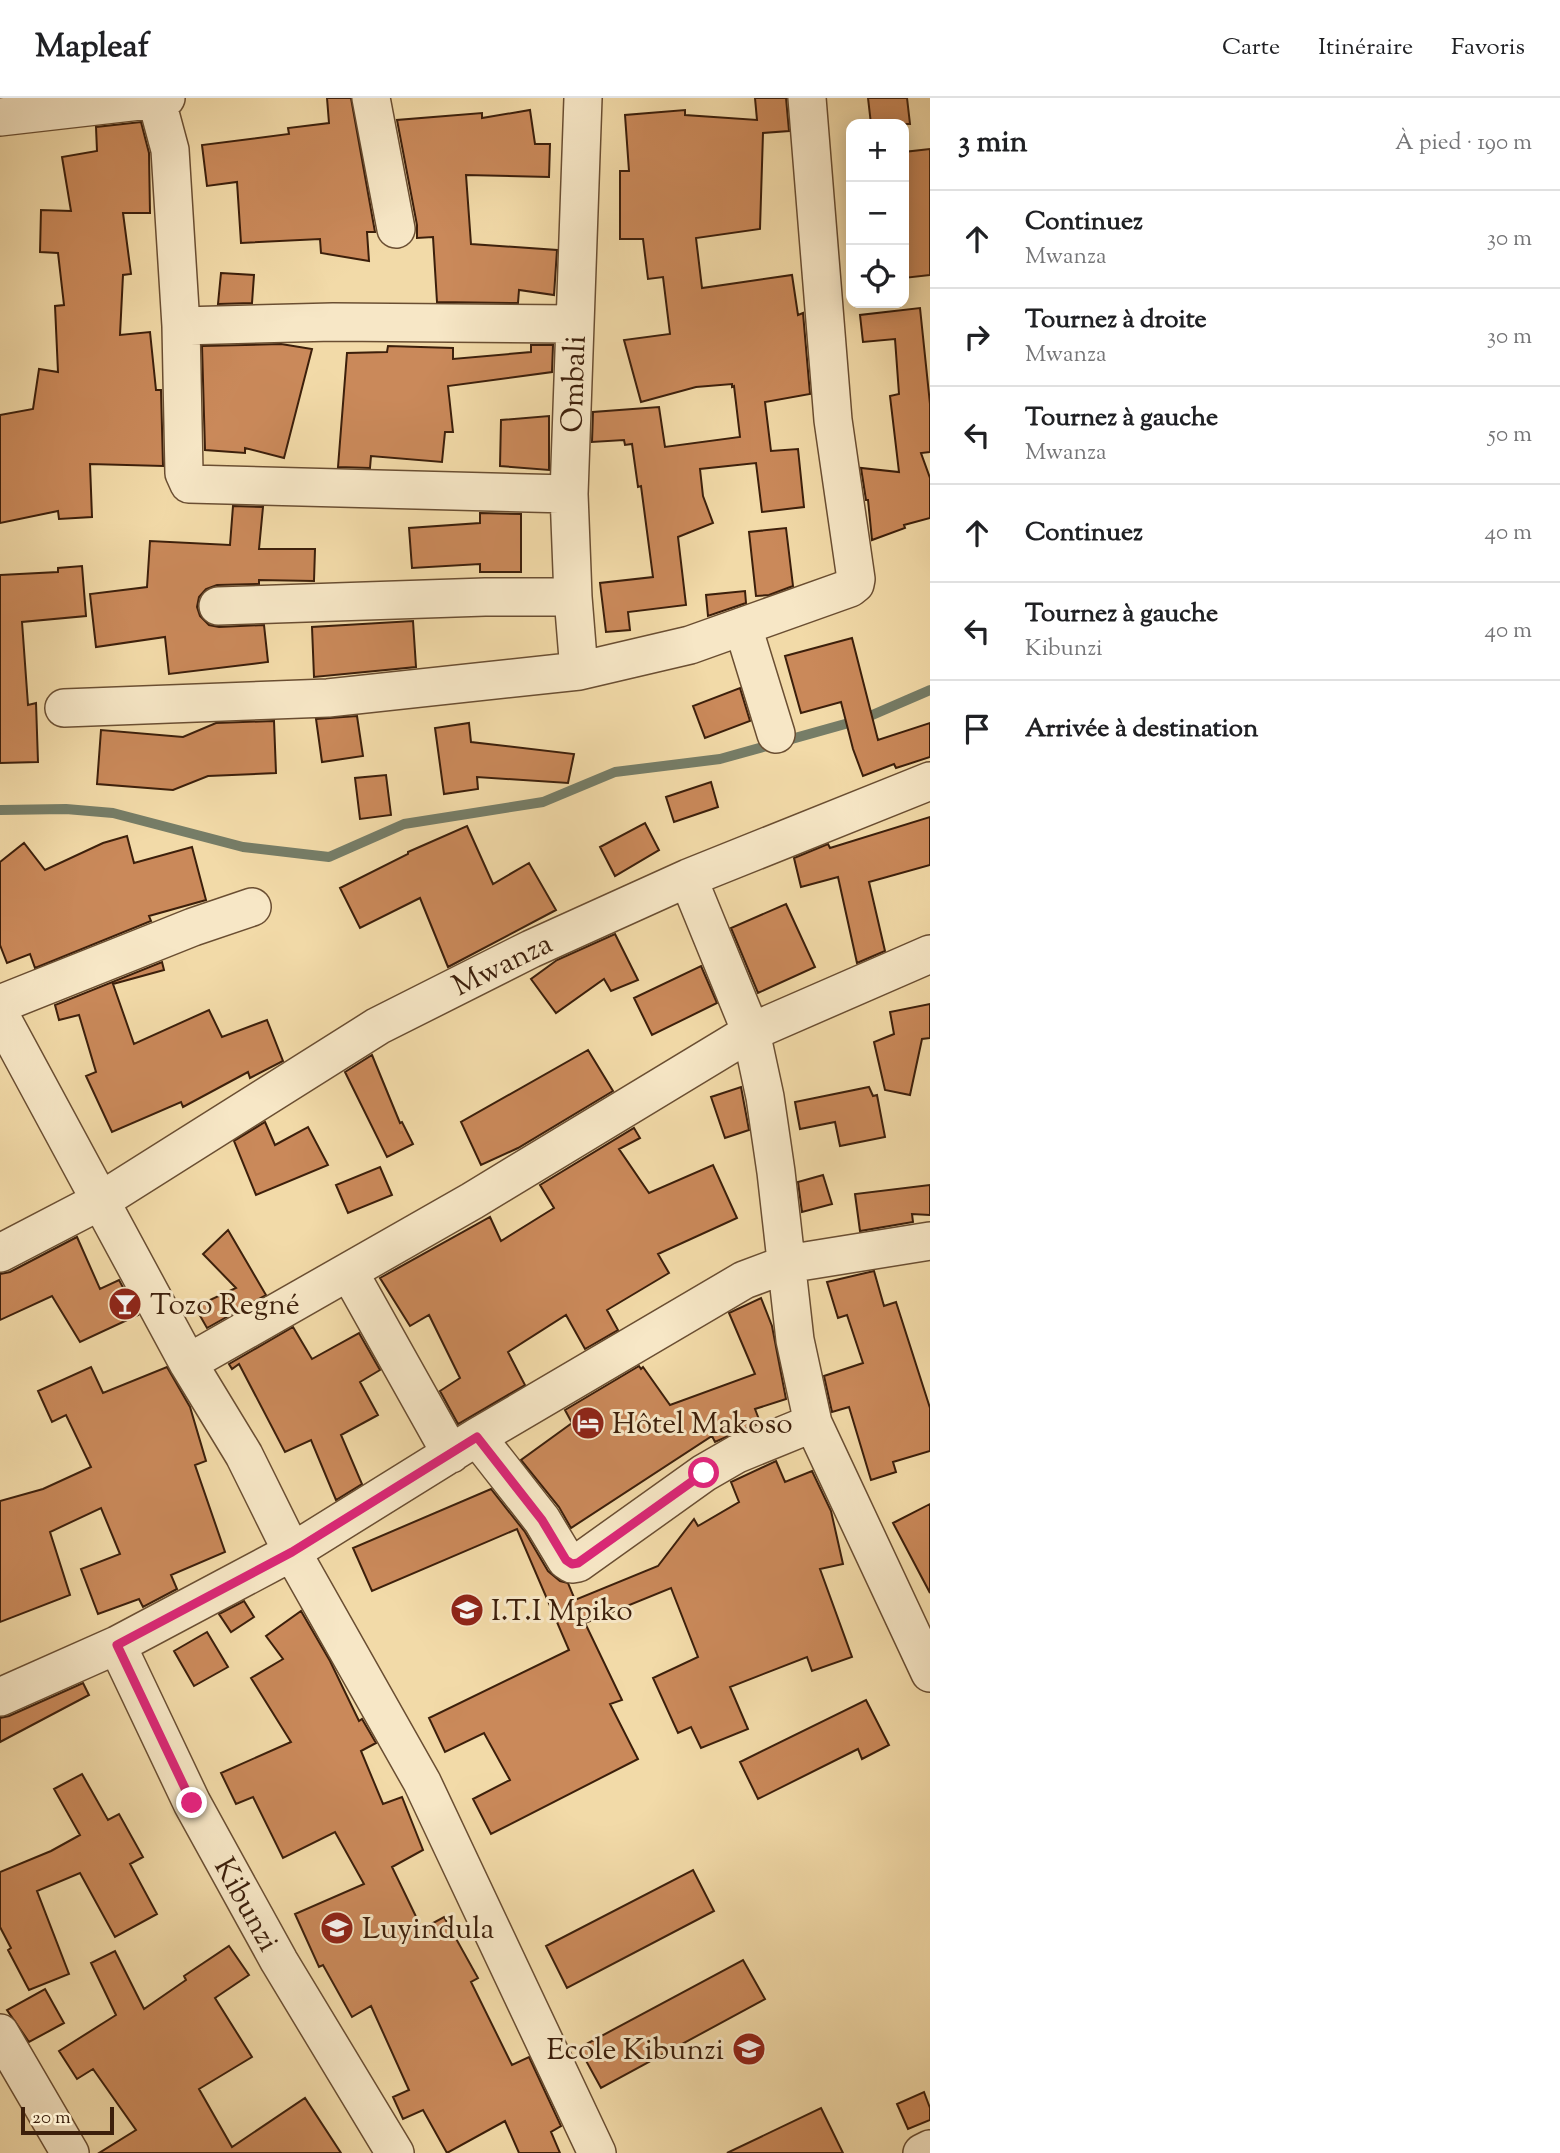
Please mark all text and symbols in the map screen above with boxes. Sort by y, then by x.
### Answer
text: Mapleaf [35,24,149,72]
text: Carte [1222,31,1280,65]
text: Itinéraire [1318,31,1413,65]
text: Favoris [1451,31,1525,65]
map controls [846,119,909,308]
button: + [846,119,909,182]
text: 3 min [958,122,1028,165]
text: À pied · 190 m [1395,127,1532,160]
button: − [846,182,909,245]
text: Continuez [1025,204,1143,241]
icon: ahead [958,220,996,258]
text: 30 m [1487,223,1532,256]
text: Mwanza [1025,241,1107,274]
button: locate [846,245,909,308]
text: Tournez à droite [1025,302,1207,339]
icon: right [958,318,996,356]
text: 30 m [1487,321,1532,354]
street label: Ombali [552,335,599,433]
text: Mwanza [1025,339,1107,372]
text: Tournez à gauche [1025,400,1218,437]
icon: left [958,416,996,454]
text: 50 m [1488,419,1532,452]
text: Mwanza [1025,437,1107,470]
icon: ahead [958,514,996,552]
text: Continuez [1025,515,1143,552]
text: 40 m [1485,517,1532,550]
text: Tournez à gauche [1025,596,1218,633]
icon: left [958,612,996,650]
text: 40 m [1485,615,1532,648]
text: Kibunzi [1025,633,1103,666]
icon: arrive [958,710,996,748]
text: Arrivée à destination [1025,711,1258,748]
street label: Mwanza [446,924,560,1009]
bar icon: Tozo Regné [106,1285,144,1323]
place label: Tozo Regné [150,1285,300,1328]
hotel icon: Hôtel Makoso [569,1404,607,1442]
place label: Hôtel Makoso [612,1404,793,1447]
route start [688,1457,719,1488]
school or university icon: I.T.I Mpiko [448,1591,486,1629]
place label: I.T.I Mpiko [491,1591,633,1634]
route end [176,1787,207,1818]
street label: Kibunzi [201,1851,288,1960]
school or university icon: Luyindula [318,1909,356,1947]
place label: Luyindula [362,1909,495,1952]
place label: Ecole Kibunzi [546,2030,724,2073]
school or university icon: Ecole Kibunzi [730,2030,768,2068]
scale bar [21,2104,114,2136]
text: 20 m [32,2105,71,2132]

